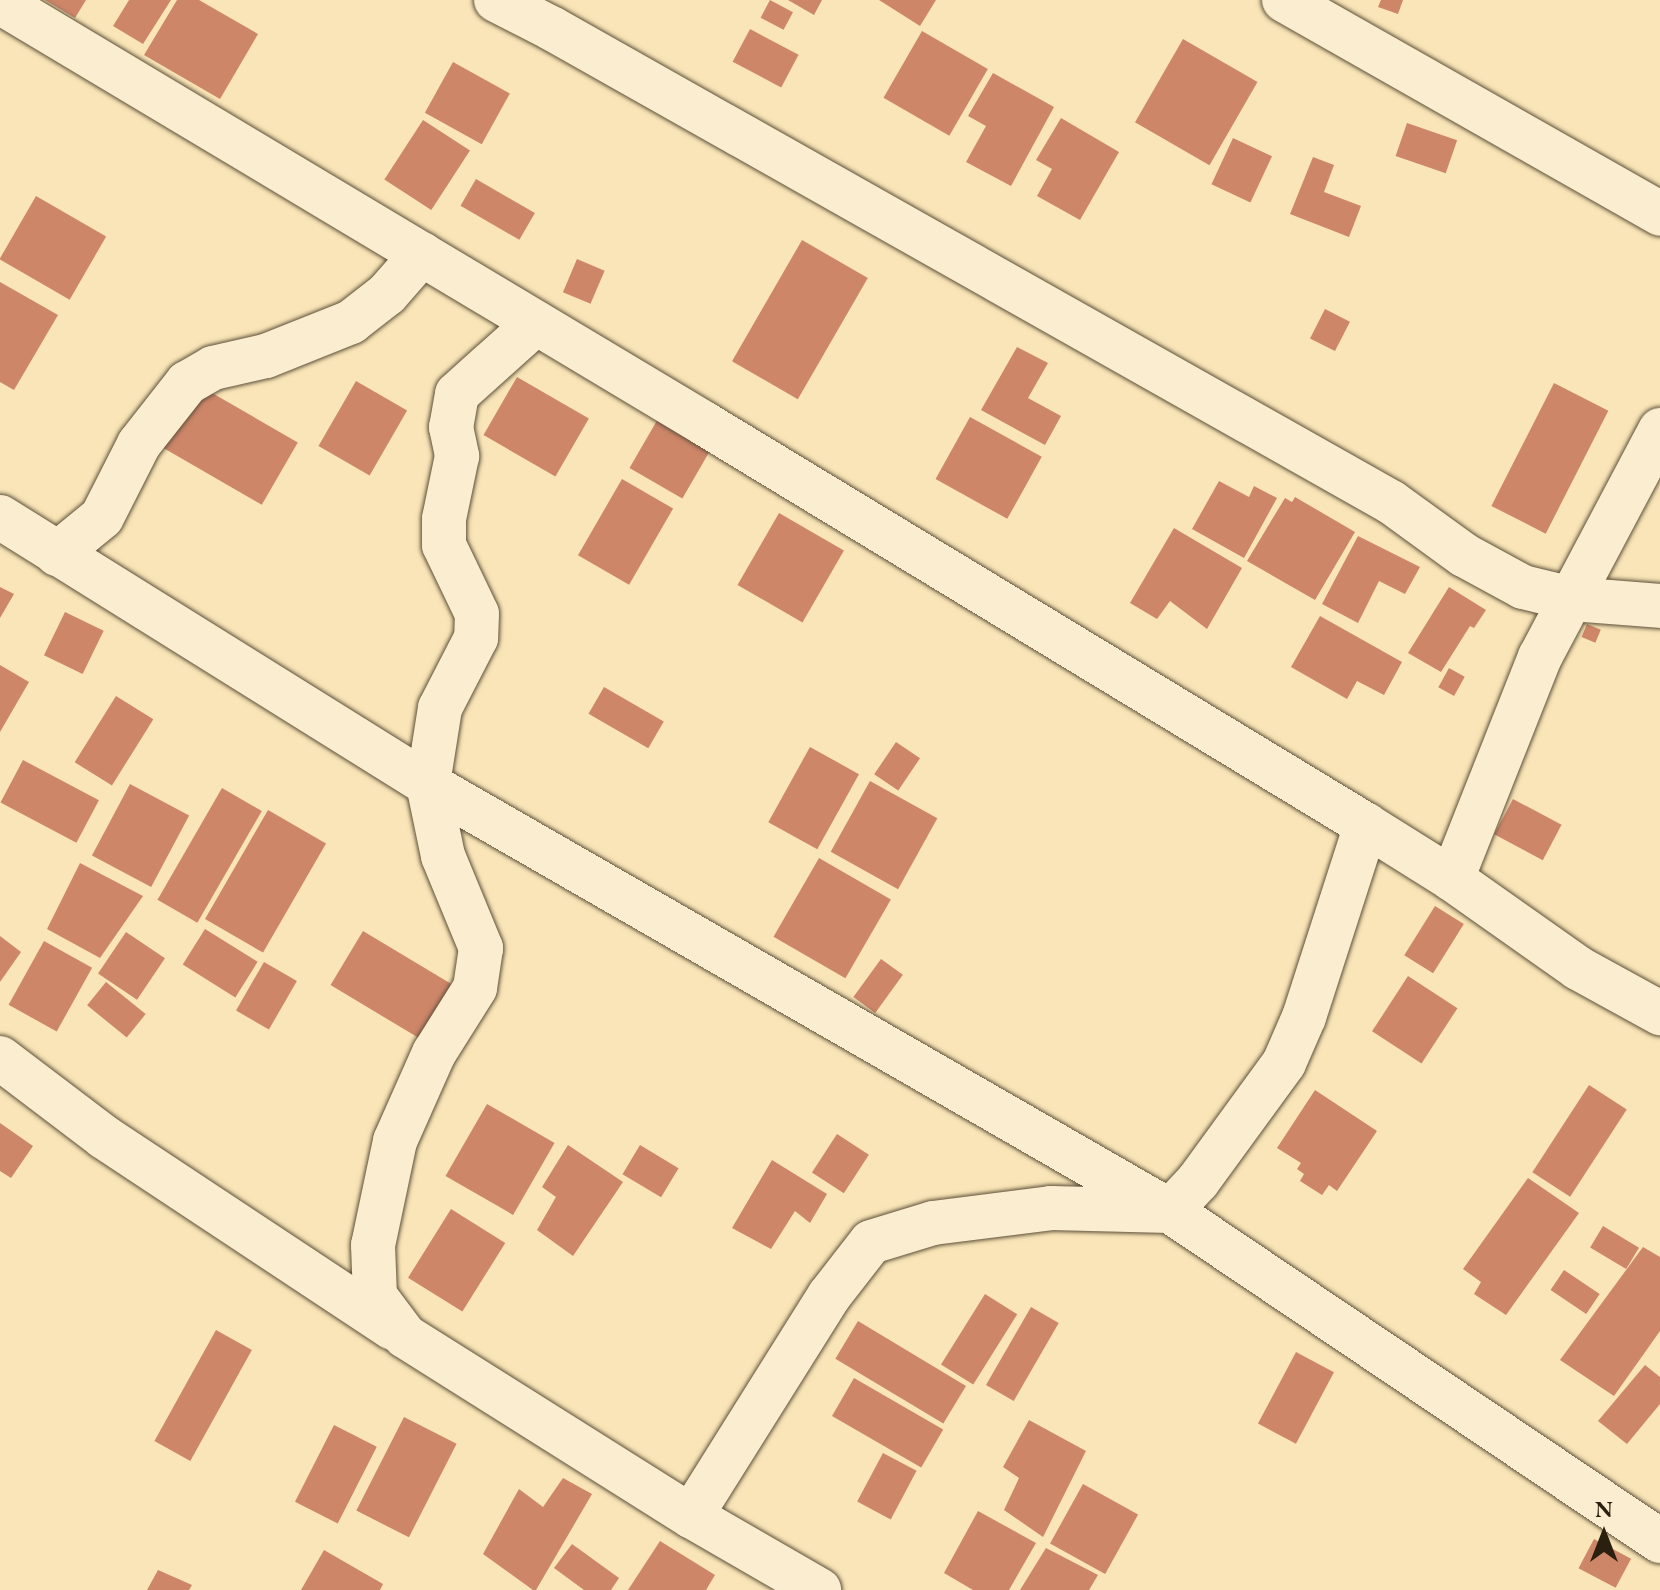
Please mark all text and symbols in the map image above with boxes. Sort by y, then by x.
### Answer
north arrow [1564,1494,1644,1574]
text: N [1595,1495,1613,1524]

